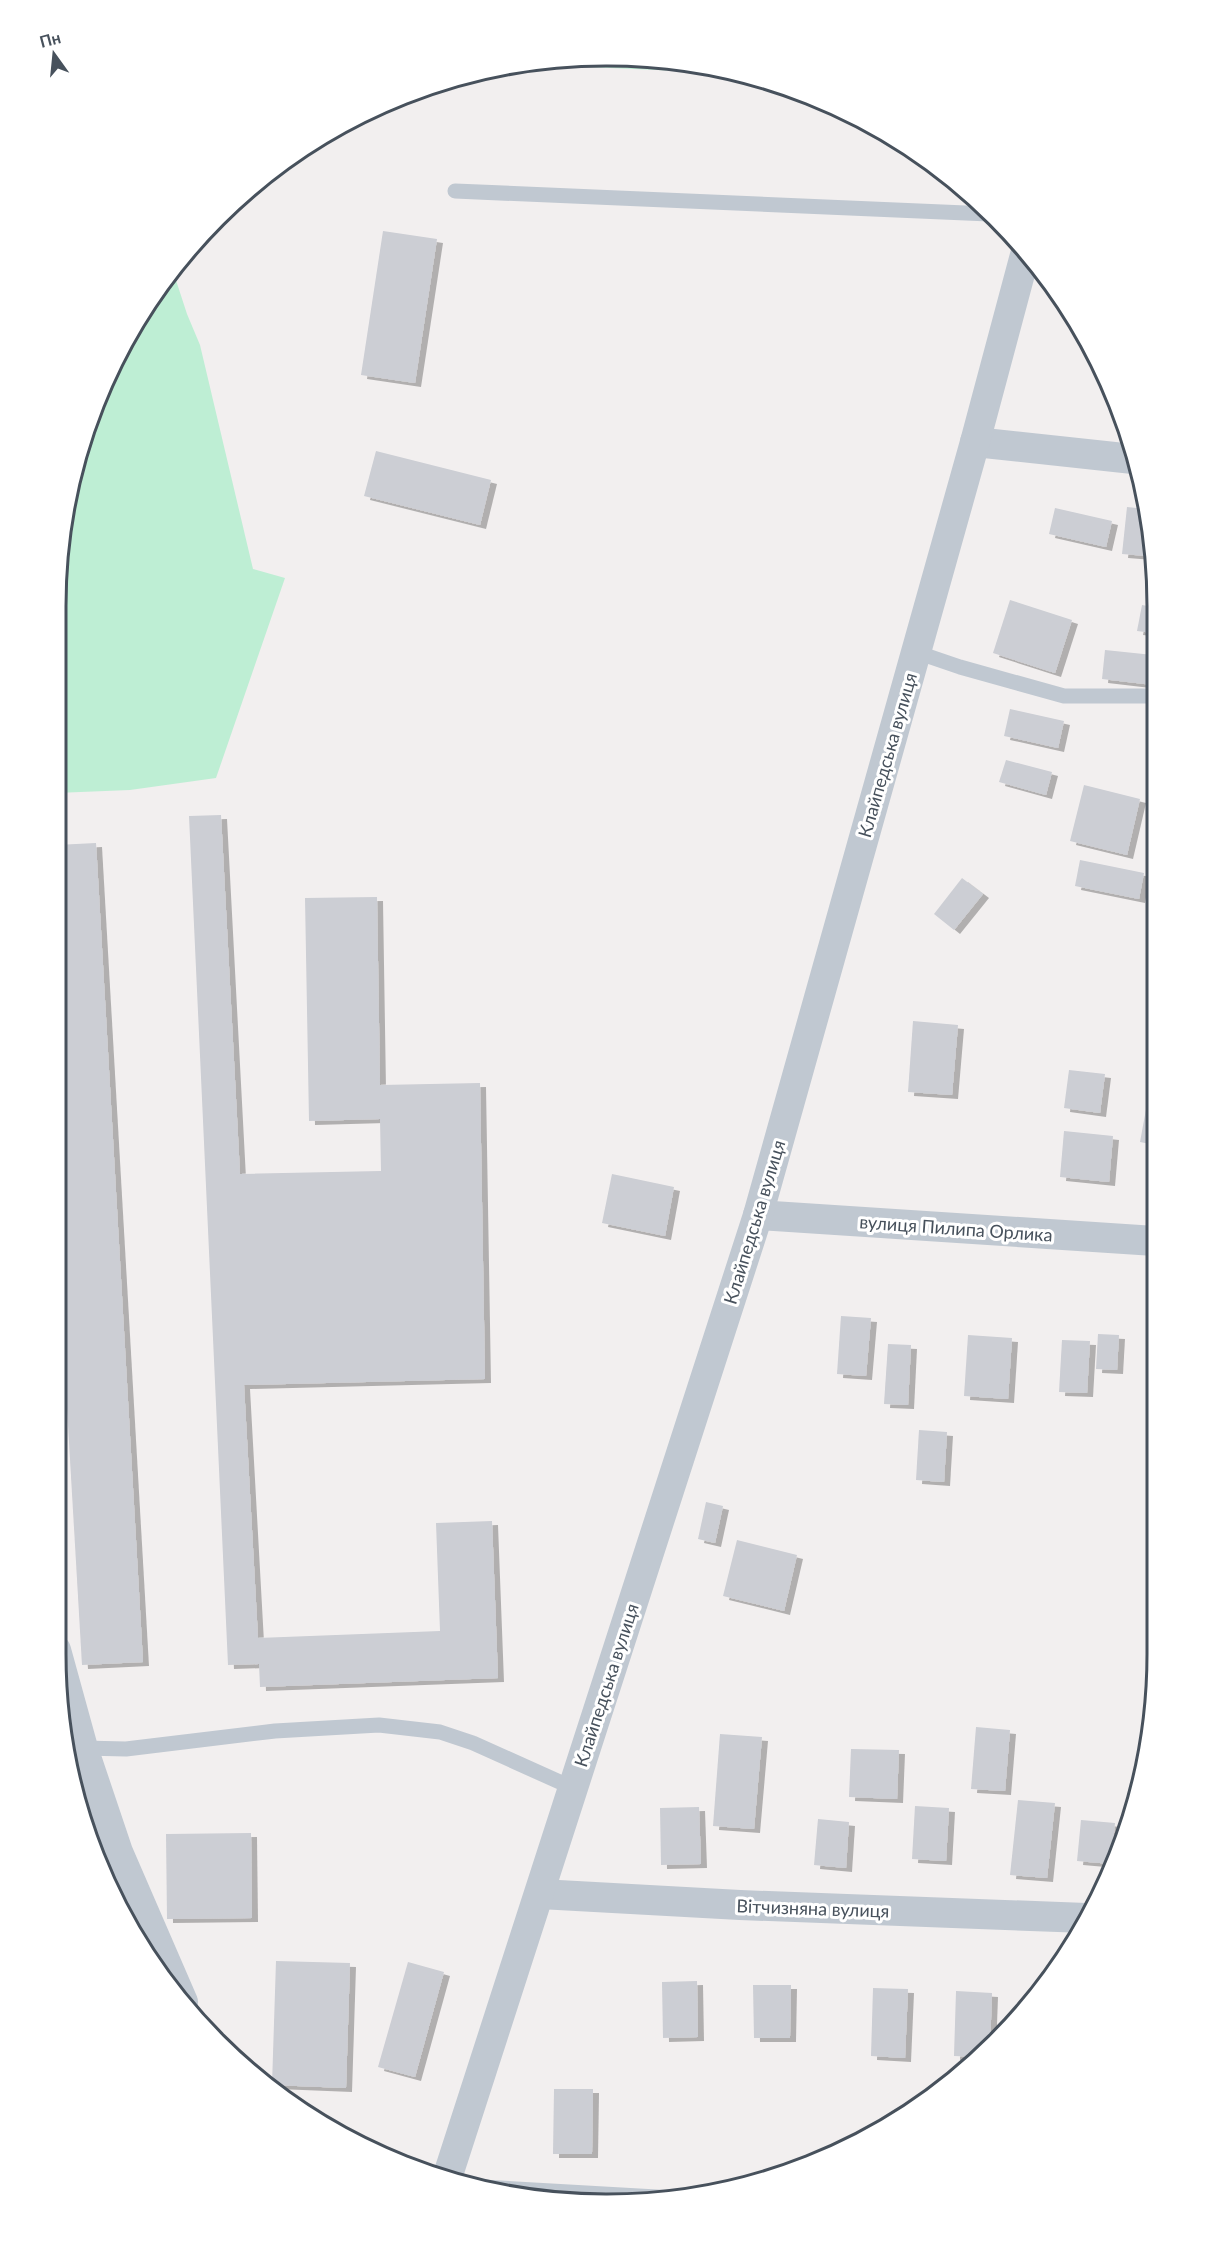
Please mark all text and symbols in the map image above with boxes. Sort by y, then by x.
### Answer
north arrow [24,24,84,84]
text: Пн [37,27,63,51]
street label: Клайпедська вулиця [853,670,921,840]
street label: Клайпедська вулиця [719,1137,789,1307]
street label: вулиця Пилипа Орлика [859,1210,1053,1246]
street label: Клайпедська вулиця [569,1601,643,1769]
street label: Вітчизняна вулиця [736,1894,890,1922]

